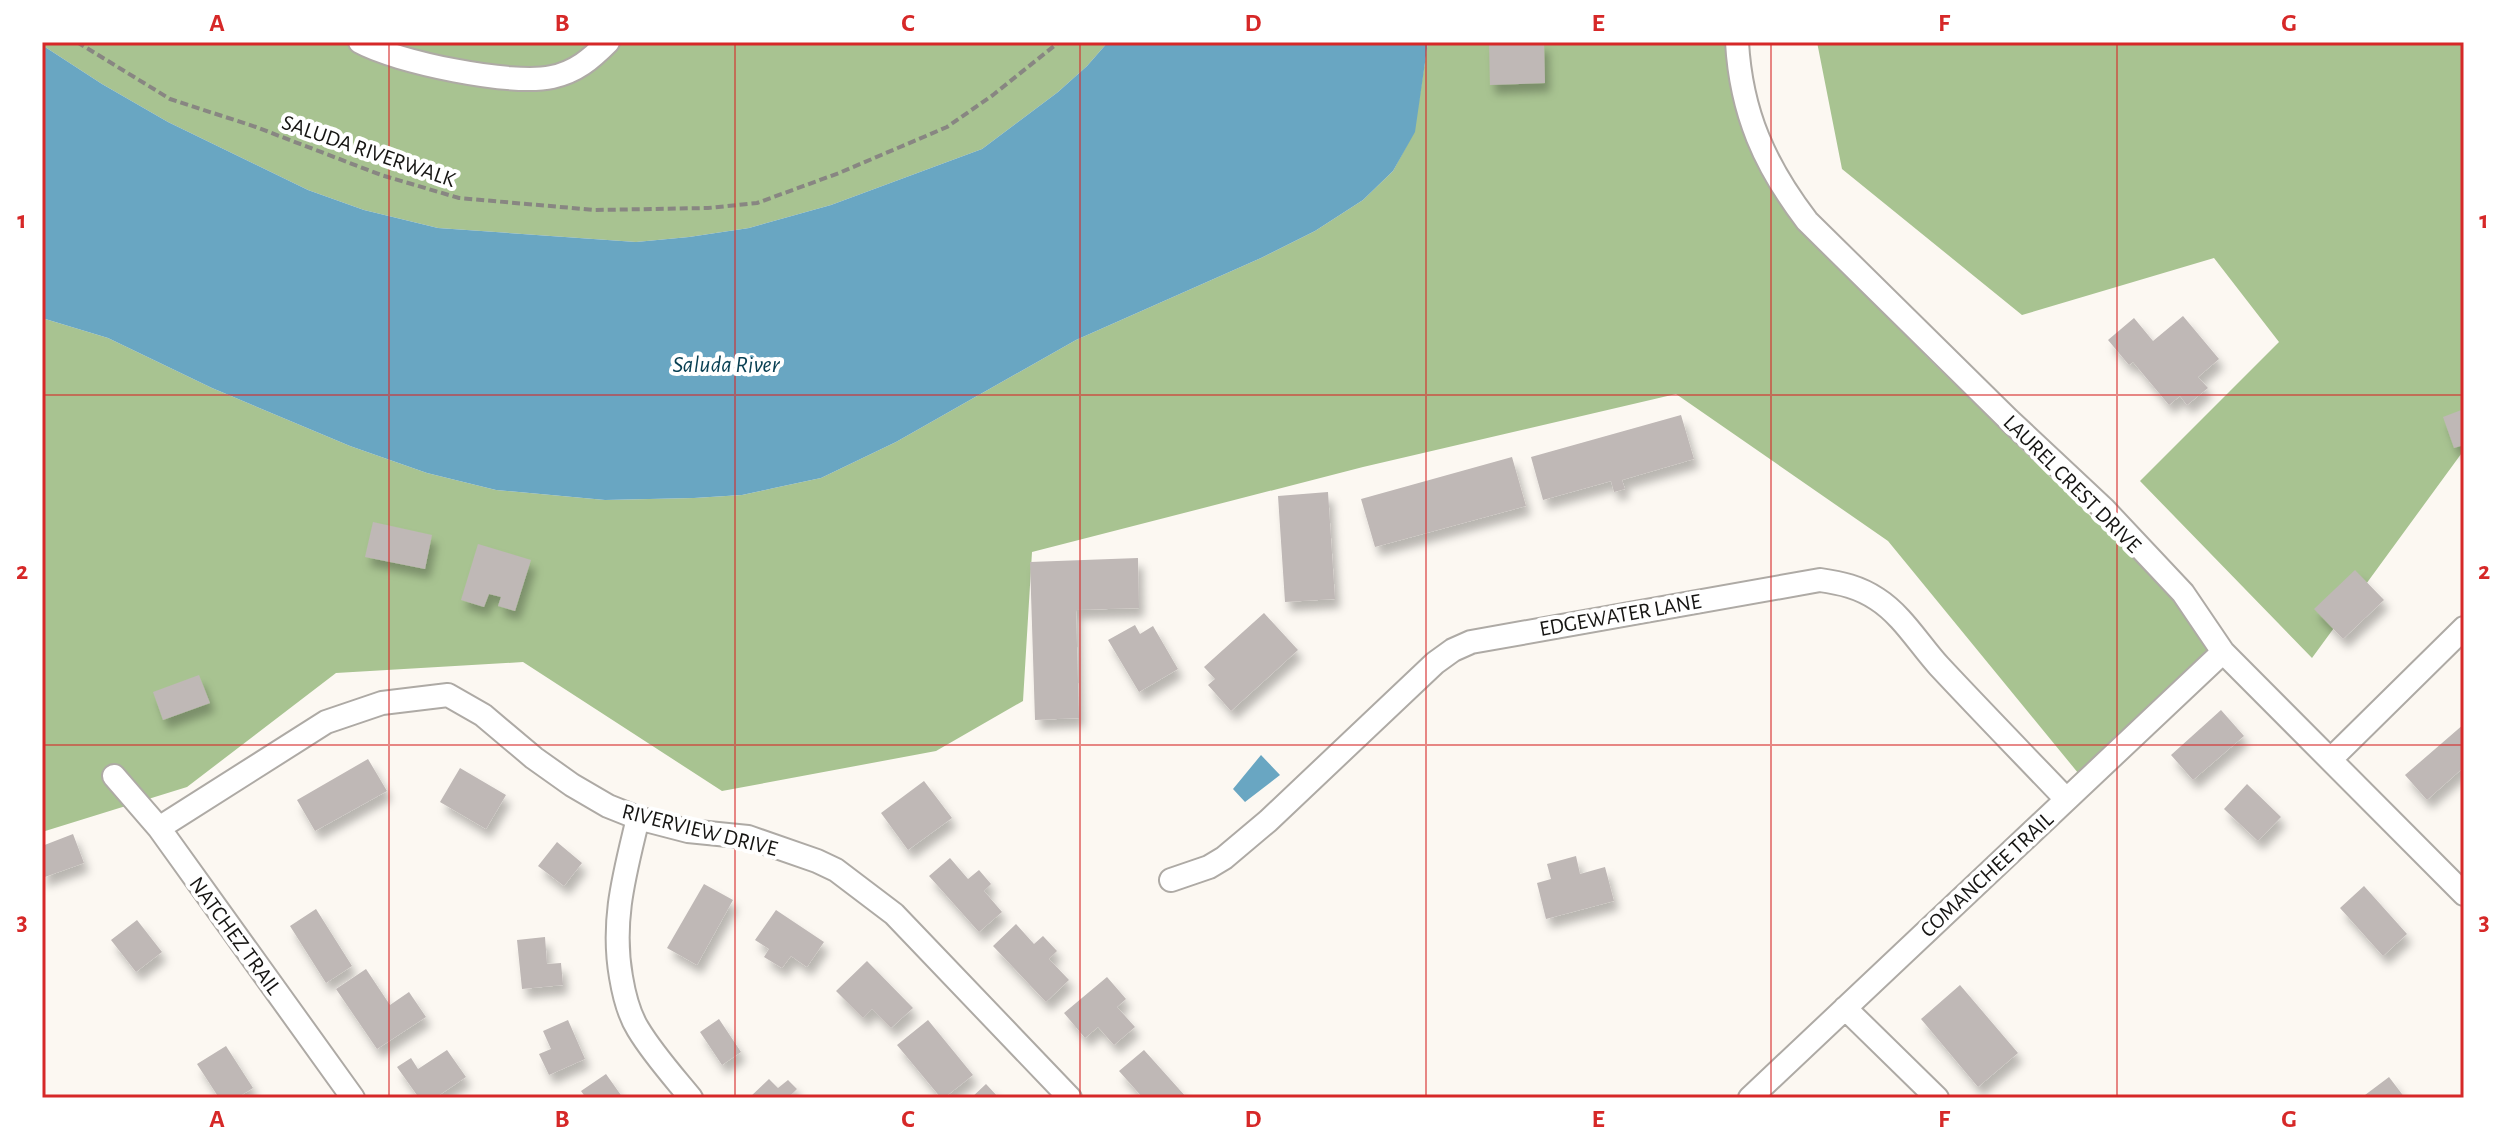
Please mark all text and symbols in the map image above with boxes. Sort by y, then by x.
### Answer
text: A [209,10,225,36]
text: B [554,10,570,36]
text: C [901,10,915,36]
text: D [1244,10,1262,36]
text: E [1591,10,1605,36]
text: F [1938,10,1951,36]
text: G [2281,10,2297,36]
street label: SALUDA RIVERWALK [279,111,459,191]
text: 1 [17,207,27,233]
text: 1 [2479,207,2489,233]
water label: Saluda River [673,353,781,377]
street label: LAUREL CREST DRIVE [1999,411,2146,557]
text: 2 [16,558,28,584]
text: 2 [2478,558,2490,584]
street label: EDGEWATER LANE [1538,590,1703,640]
street label: RIVERVIEW DRIVE [620,800,780,860]
street label: COMANCHEE TRAIL [1916,807,2058,941]
street label: NATCHEZ TRAIL [185,873,286,999]
text: 3 [16,909,28,935]
text: 3 [2478,909,2490,935]
text: A [209,1106,225,1132]
text: B [554,1106,570,1132]
text: C [901,1106,915,1132]
text: D [1244,1106,1262,1132]
text: E [1591,1106,1605,1132]
text: F [1938,1106,1951,1132]
text: G [2281,1106,2297,1132]

